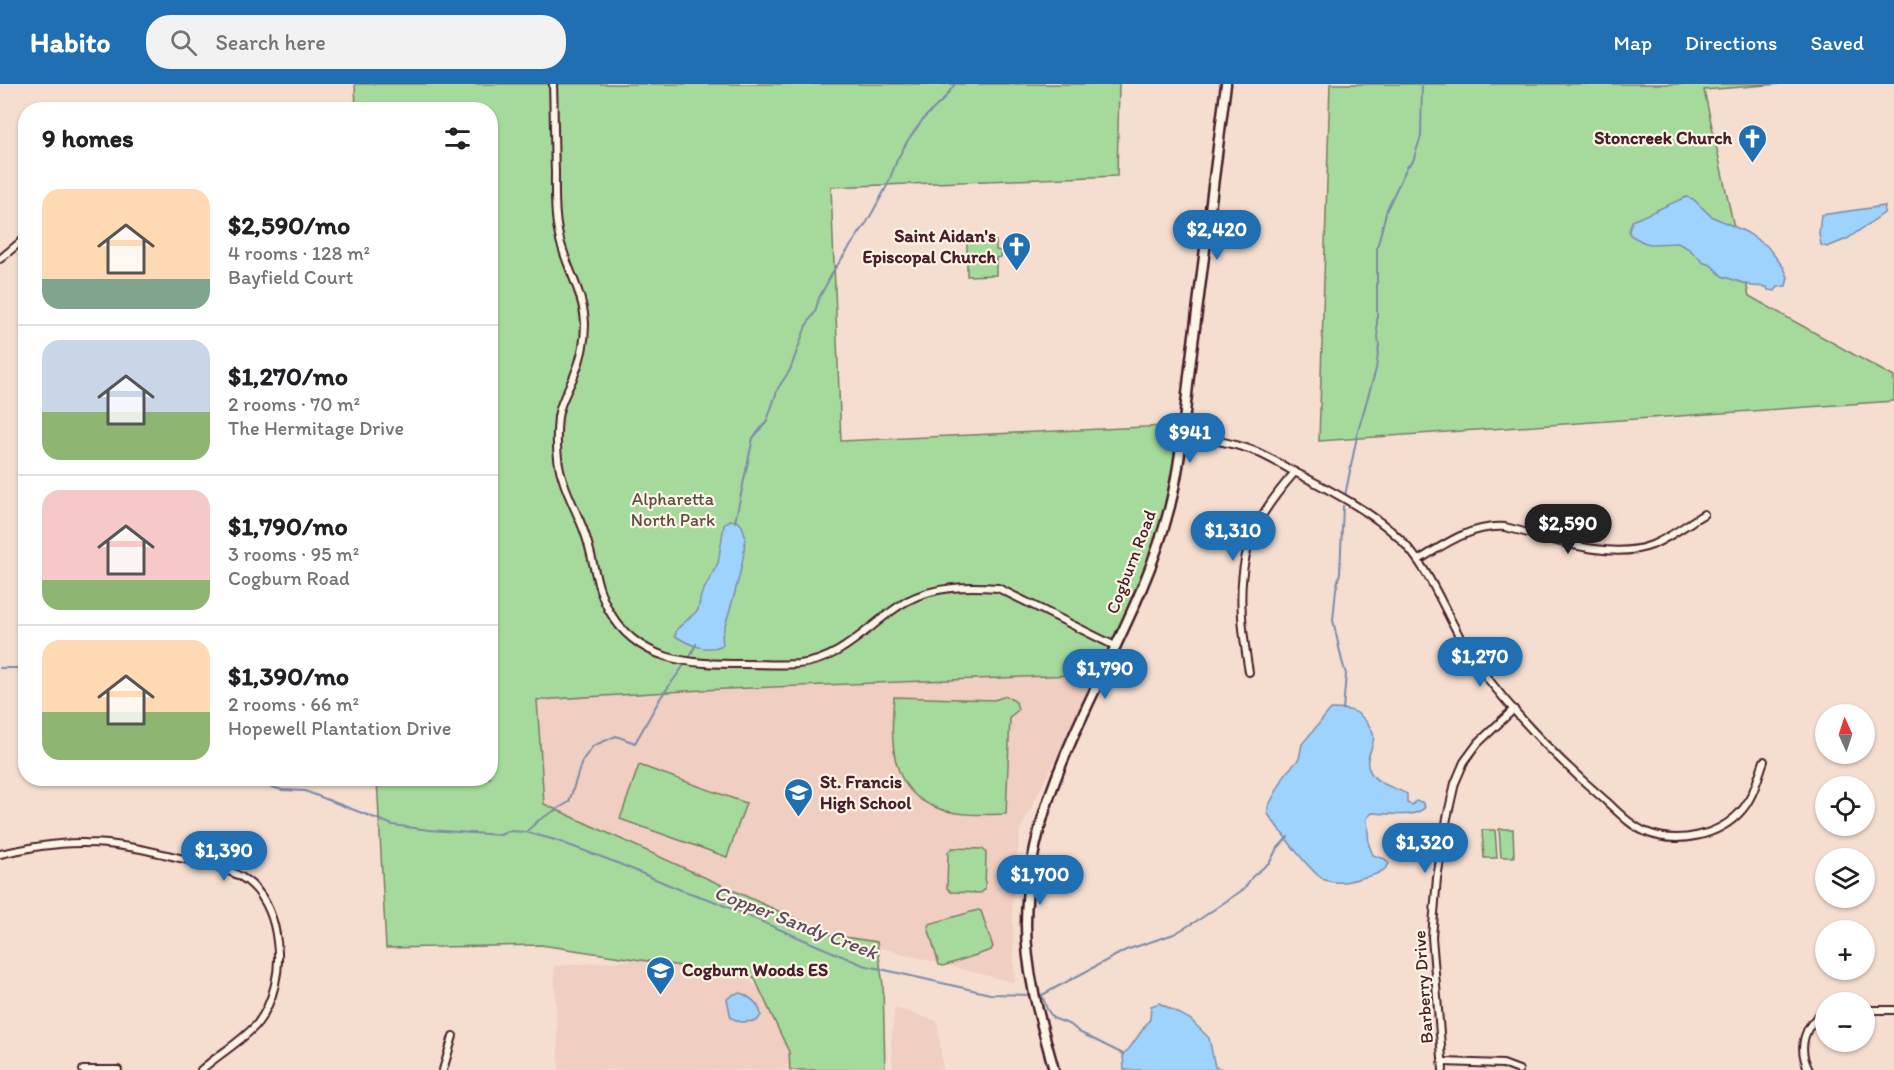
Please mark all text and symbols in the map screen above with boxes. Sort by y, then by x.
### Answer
search box [146,15,566,69]
text: Habito [30,25,110,59]
icon: search [167,26,200,59]
text: Search here [215,29,326,56]
text: Map [1614,30,1652,55]
text: Directions [1685,30,1777,55]
text: Saved [1810,30,1864,55]
text: 9 homes [42,122,134,154]
icon: filters [441,122,474,155]
church icon: Stoncreek Church [1737,122,1769,164]
place label: Stoncreek Church [1594,127,1732,149]
text: $2,590/mo [228,209,350,241]
pin: $2,420 [1168,210,1266,261]
icon: home [90,213,162,285]
text: $2,420 [1187,217,1247,241]
place label: Saint Aidan's Episcopal Church [862,225,996,268]
church icon: Saint Aidan's Episcopal Church [1001,230,1033,272]
text: 4 rooms · 128 m² [228,241,370,265]
text: Bayfield Court [228,265,353,289]
text: $1,270/mo [228,360,348,392]
icon: home [90,364,162,436]
text: 2 rooms · 70 m² [228,392,360,416]
pin: $941 [1154,413,1226,464]
text: The Hermitage Drive [228,416,404,440]
text: $941 [1169,420,1211,444]
park label: Alpharetta North Park [631,488,715,531]
pin: $2,590 [1519,504,1617,555]
street label: Cogburn Road [1101,507,1161,617]
text: $1,790/mo [228,510,348,542]
pin: $1,310 [1184,511,1282,562]
text: $2,590 [1539,511,1597,535]
icon: home [90,514,162,586]
text: $1,310 [1205,518,1261,542]
text: 3 rooms · 95 m² [228,542,359,566]
text: Cogburn Road [228,566,350,590]
pin: $1,270 [1431,637,1529,688]
text: $1,270 [1452,644,1508,668]
pin: $1,790 [1056,649,1154,700]
text: $1,790 [1077,656,1133,680]
text: $1,390/mo [228,660,349,692]
icon: home [90,664,162,736]
text: 2 rooms · 66 m² [228,692,359,716]
north arrow [1815,704,1875,764]
map controls [1815,704,1875,1052]
text: Hopewell Plantation Drive [228,716,451,740]
place label: St. Francis High School [820,771,912,814]
school or university icon: St. Francis High School [783,776,815,818]
button: locate [1815,776,1875,836]
pin: $1,320 [1376,823,1474,874]
text: $1,320 [1396,830,1454,854]
pin: $1,390 [175,831,273,882]
text: $1,390 [195,838,253,862]
button: layers [1815,848,1875,908]
pin: $1,700 [991,855,1089,906]
text: $1,700 [1011,862,1069,886]
water label: Copper Sandy Creek [711,880,883,965]
button: + [1815,920,1875,980]
street label: Barberry Drive [1408,930,1438,1044]
school or university icon: Cogburn Woods ES [645,954,677,996]
place label: Cogburn Woods ES [682,959,828,981]
button: − [1815,992,1875,1052]

